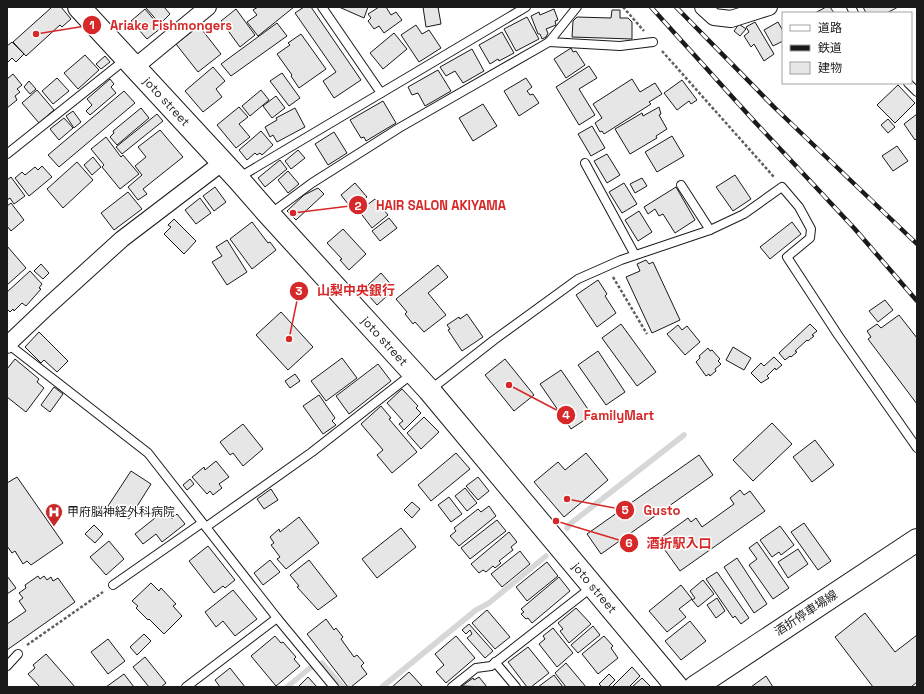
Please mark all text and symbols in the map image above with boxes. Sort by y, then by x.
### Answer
callout: Ariake Fishmongers [82,12,240,37]
legend [782,12,912,84]
text: 1 [89,17,95,33]
text: Ariake Fishmongers [110,17,232,34]
text: 道路 [818,20,842,36]
text: 鉄道 [818,40,842,56]
text: 建物 [818,60,842,76]
street label: joto street [139,73,193,130]
callout: HAIR SALON AKIYAMA [348,193,514,218]
text: HAIR SALON AKIYAMA [376,197,507,214]
text: 2 [354,198,362,214]
callout: 山梨中央銀行 [289,278,403,303]
text: 山梨中央銀行 [317,282,395,299]
text: 3 [295,283,303,299]
street label: joto street [357,312,411,369]
callout: FamilyMart [556,403,663,428]
text: 4 [562,407,570,423]
text: FamilyMart [584,407,654,424]
callout: Gusto [615,498,688,523]
hospital icon: 甲府脳神経外科病院 [44,502,64,527]
text: 5 [621,502,629,518]
text: Gusto [644,502,681,519]
place label: 甲府脳神経外科病院 [67,504,175,520]
callout: 酒折駅入口 [619,531,720,556]
text: 6 [625,535,633,551]
text: 酒折駅入口 [646,535,712,552]
street label: joto street [568,559,620,617]
street label: 酒折停車場線 [771,587,841,639]

